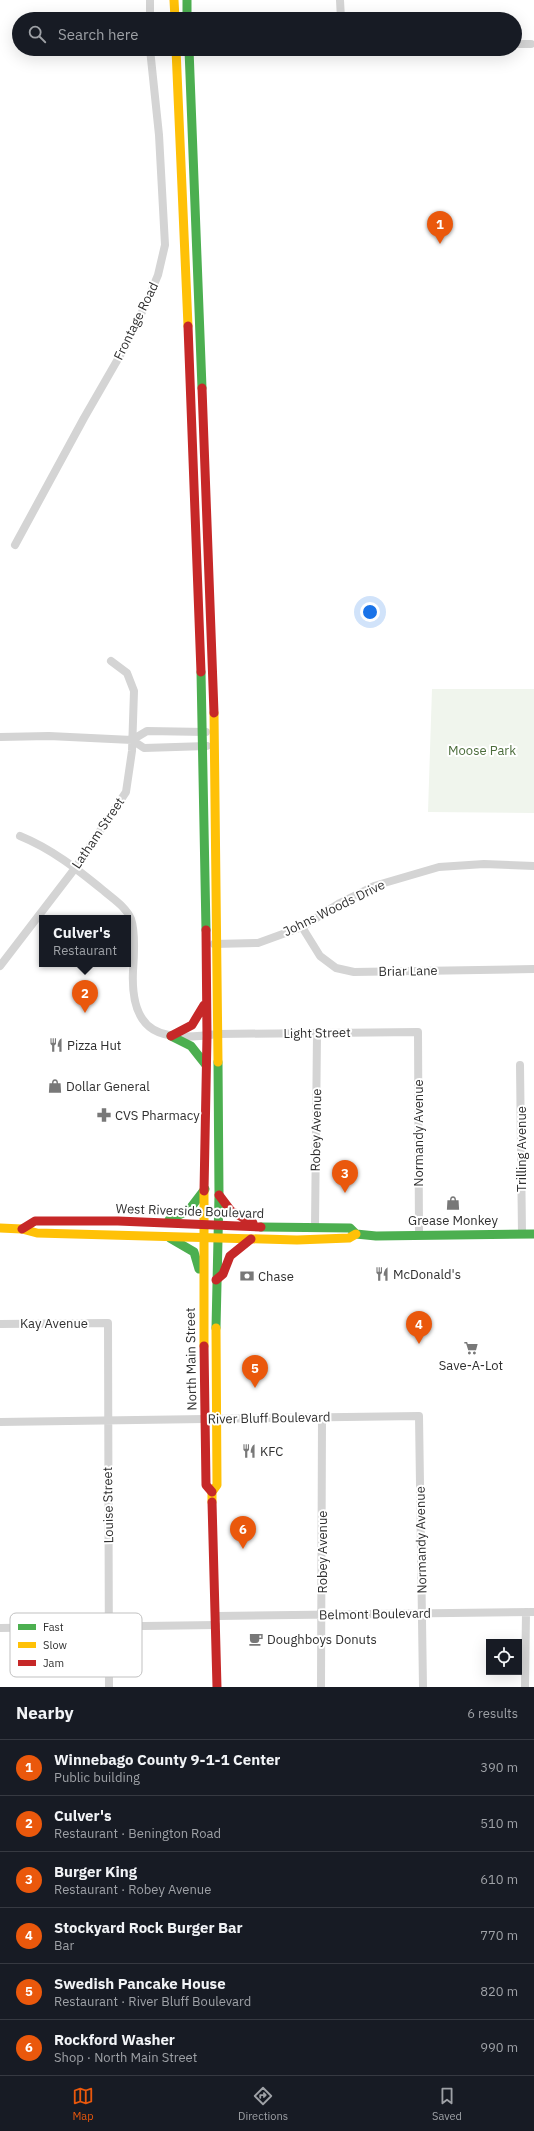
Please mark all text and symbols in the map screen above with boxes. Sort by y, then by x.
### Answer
search box [12,12,522,56]
icon: search [26,23,48,45]
text: Search here [58,25,138,44]
pin: 1 [427,211,453,244]
street label: Frontage Road [110,279,162,363]
your location [360,602,380,622]
park label: Moose Park [448,742,516,759]
street label: Latham Street [68,794,128,872]
street label: Johns Woods Drive [280,876,388,940]
popup [39,915,131,967]
text: Culver's [53,923,111,942]
text: Restaurant [53,942,117,959]
street label: Briar Lane [378,962,438,980]
pin: 2 [72,980,98,1013]
street label: Light Street [283,1024,351,1042]
restaurant icon: Pizza Hut [48,1037,64,1053]
place label: Pizza Hut [67,1037,121,1054]
shop icon: Dollar General [47,1078,63,1094]
place label: Dollar General [66,1078,150,1095]
street label: Normandy Avenue [410,1079,427,1187]
street label: Robey Avenue [307,1088,325,1172]
street label: Trilling Avenue [513,1106,530,1192]
pharmacy icon: CVS Pharmacy [96,1107,112,1123]
place label: CVS Pharmacy [115,1107,200,1124]
pin: 3 [332,1160,358,1193]
shop icon: Grease Monkey [445,1195,461,1211]
street label: West Riverside Boulevard [115,1200,265,1222]
place label: Grease Monkey [408,1212,498,1229]
restaurant icon: McDonald's [374,1266,390,1282]
place label: McDonald's [393,1266,461,1283]
bank icon: Chase [239,1268,255,1284]
place label: Chase [258,1268,294,1285]
street label: North Main Street [182,1307,200,1411]
pin: 4 [406,1311,432,1344]
street label: Kay Avenue [20,1315,88,1332]
supermarket icon: Save-A-Lot [463,1340,479,1356]
pin: 5 [242,1355,268,1388]
place label: Save-A-Lot [439,1357,503,1374]
street label: River Bluff Boulevard [207,1408,331,1428]
restaurant icon: KFC [241,1443,257,1459]
place label: KFC [260,1443,283,1460]
street label: Louise Street [99,1467,117,1543]
street label: Normandy Avenue [412,1486,430,1594]
street label: Robey Avenue [314,1511,331,1593]
pin: 6 [230,1516,256,1549]
street label: Belmont Boulevard [319,1605,431,1623]
legend [10,1613,142,1677]
text: Fast [43,1620,64,1634]
cafe icon: Doughboys Donuts [248,1631,264,1647]
place label: Doughboys Donuts [267,1631,377,1648]
text: Slow [43,1638,67,1652]
map controls [486,1639,522,1675]
button: locate [486,1639,522,1675]
text: Jam [43,1656,64,1670]
text: Nearby [16,1702,74,1724]
text: 6 results [467,1705,518,1722]
text: Winnebago County 9-1-1 Center [54,1750,280,1769]
text: 1 [25,1759,33,1776]
text: 390 m [480,1759,518,1776]
text: Public building [54,1769,140,1786]
text: Culver's [54,1806,112,1825]
text: 2 [25,1815,33,1832]
text: 510 m [480,1815,518,1832]
text: Restaurant · Benington Road [54,1825,221,1842]
text: Burger King [54,1862,137,1881]
text: 3 [25,1871,33,1888]
text: 610 m [480,1871,518,1888]
text: Restaurant · Robey Avenue [54,1881,211,1898]
text: Stockyard Rock Burger Bar [54,1918,243,1937]
text: 4 [25,1927,33,1944]
text: 770 m [480,1927,518,1944]
text: Bar [54,1937,74,1954]
text: Swedish Pancake House [54,1974,226,1993]
text: 5 [25,1983,33,2000]
text: 820 m [480,1983,518,2000]
text: Restaurant · River Bluff Boulevard [54,1993,251,2010]
text: Rockford Washer [54,2030,175,2049]
text: 6 [25,2039,33,2056]
text: 990 m [480,2039,518,2056]
text: Shop · North Main Street [54,2049,197,2066]
tab: Map [72,2085,94,2123]
tab: Directions [238,2085,288,2123]
tab: Saved [432,2085,462,2123]

